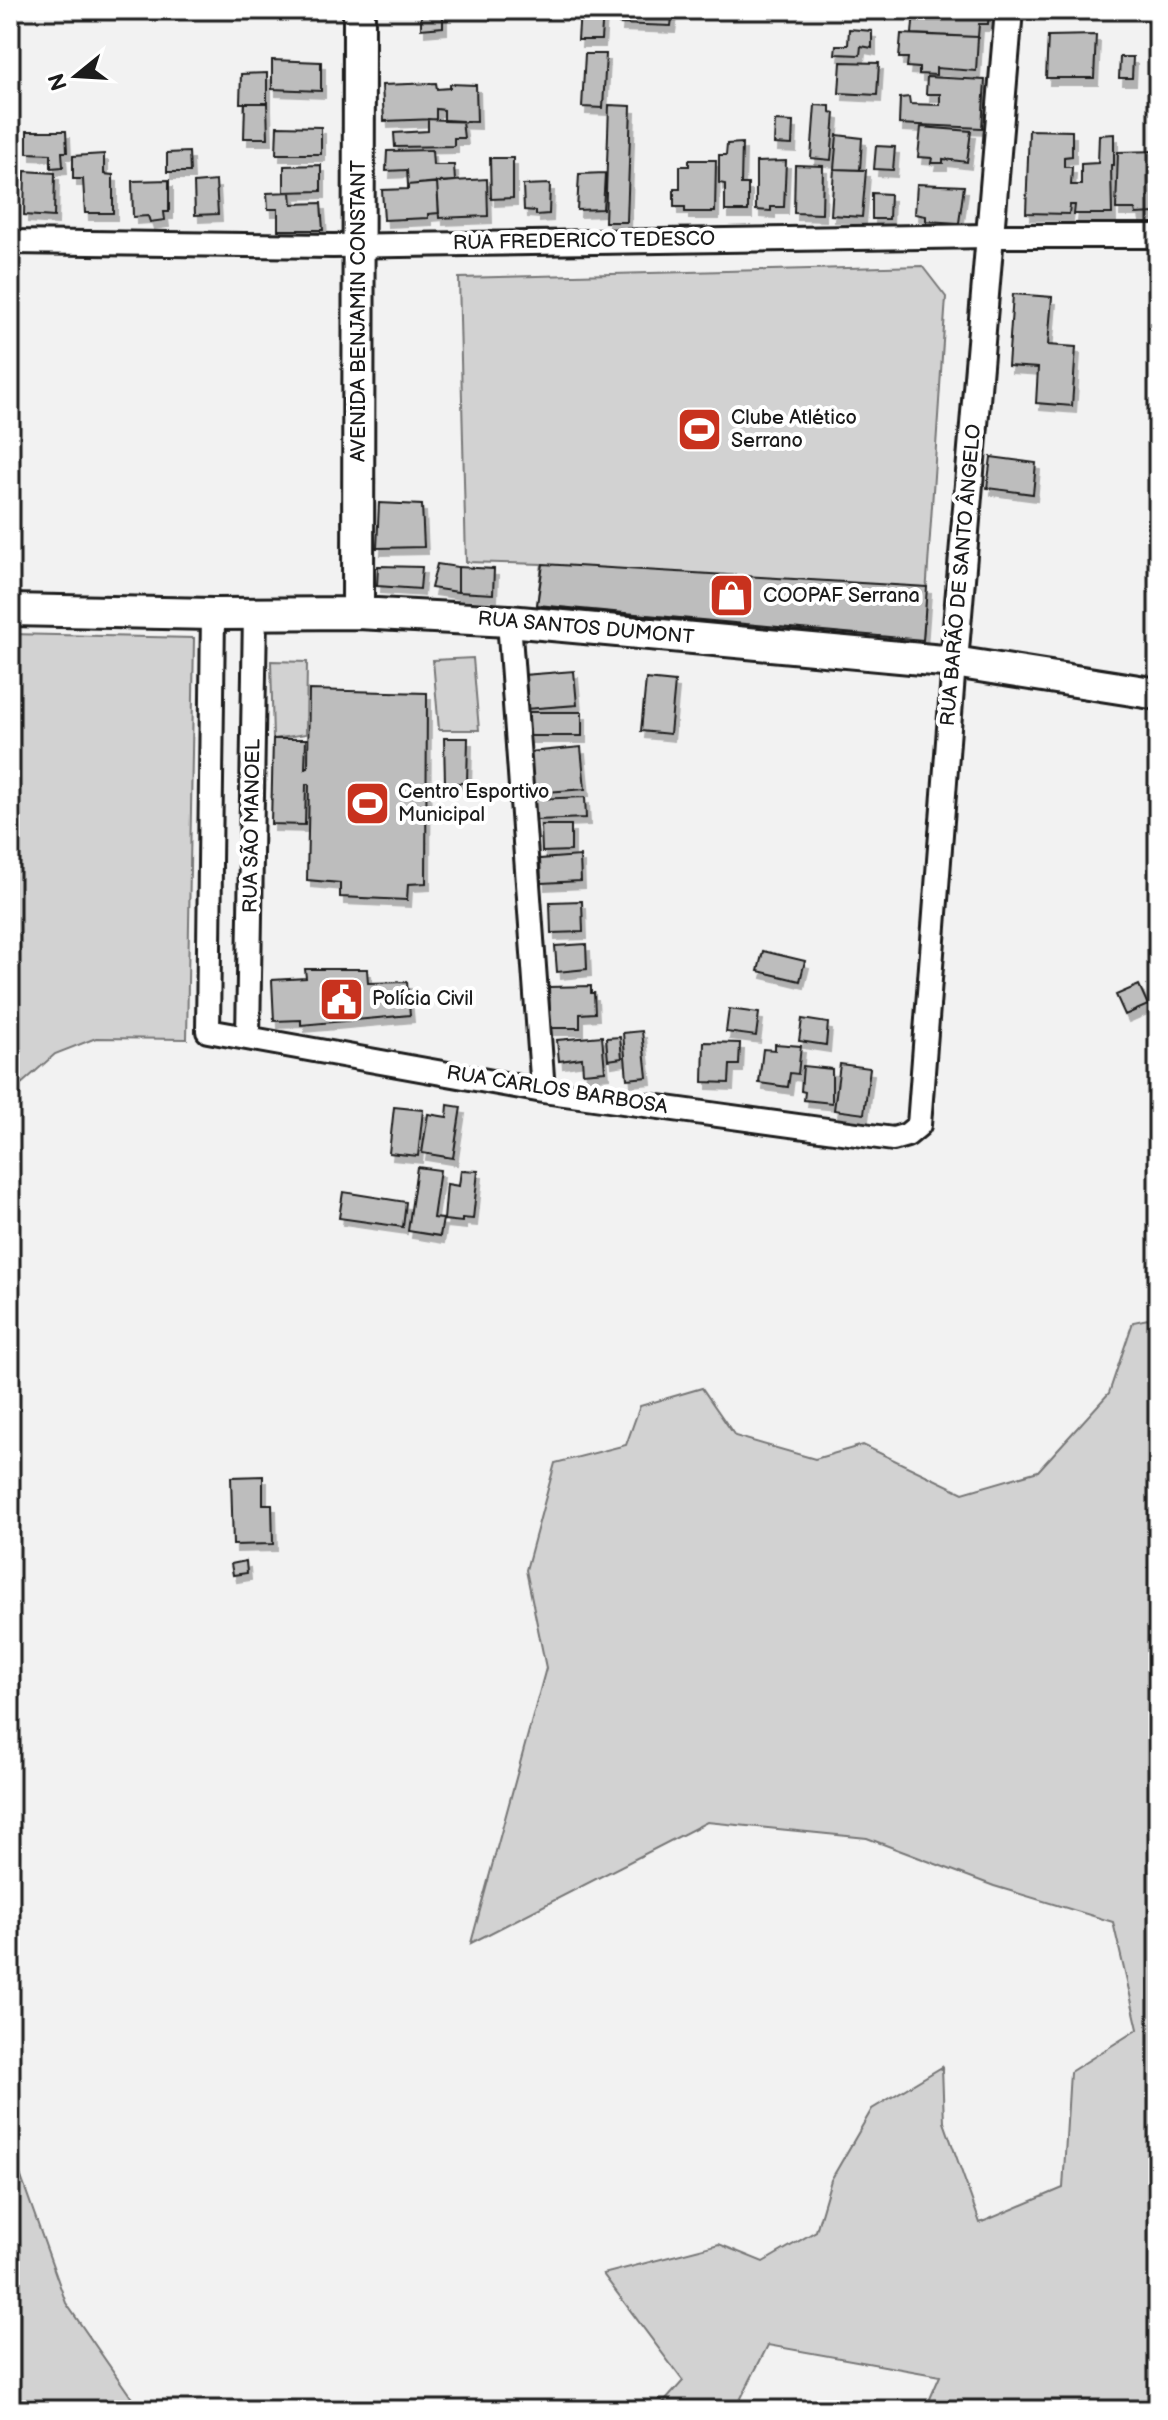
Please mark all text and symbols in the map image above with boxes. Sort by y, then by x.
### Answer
north arrow [36,36,116,116]
text: N [43,70,74,94]
street label: AVENIDA BENJAMIN CONSTANT [347,160,371,462]
street label: RUA FREDERICO TEDESCO [453,227,715,255]
sports icon: Clube Atlético Serrano [676,405,724,453]
place label: Clube Atlético Serrano [731,406,857,453]
street label: RUA BARÃO DE SANTO ÂNGELO [935,423,986,727]
shop icon: COOPAF Serrana [708,572,756,620]
place label: COOPAF Serrana [763,584,920,608]
street label: RUA SANTOS DUMONT [477,607,695,649]
street label: RUA SÃO MANOEL [238,738,266,913]
sports icon: Centro Esportivo Municipal [343,780,391,828]
place label: Centro Esportivo Municipal [398,780,549,827]
public building icon: Polícia Civil [317,975,365,1023]
place label: Polícia Civil [372,987,473,1011]
street label: RUA CARLOS BARBOSA [445,1061,670,1119]

